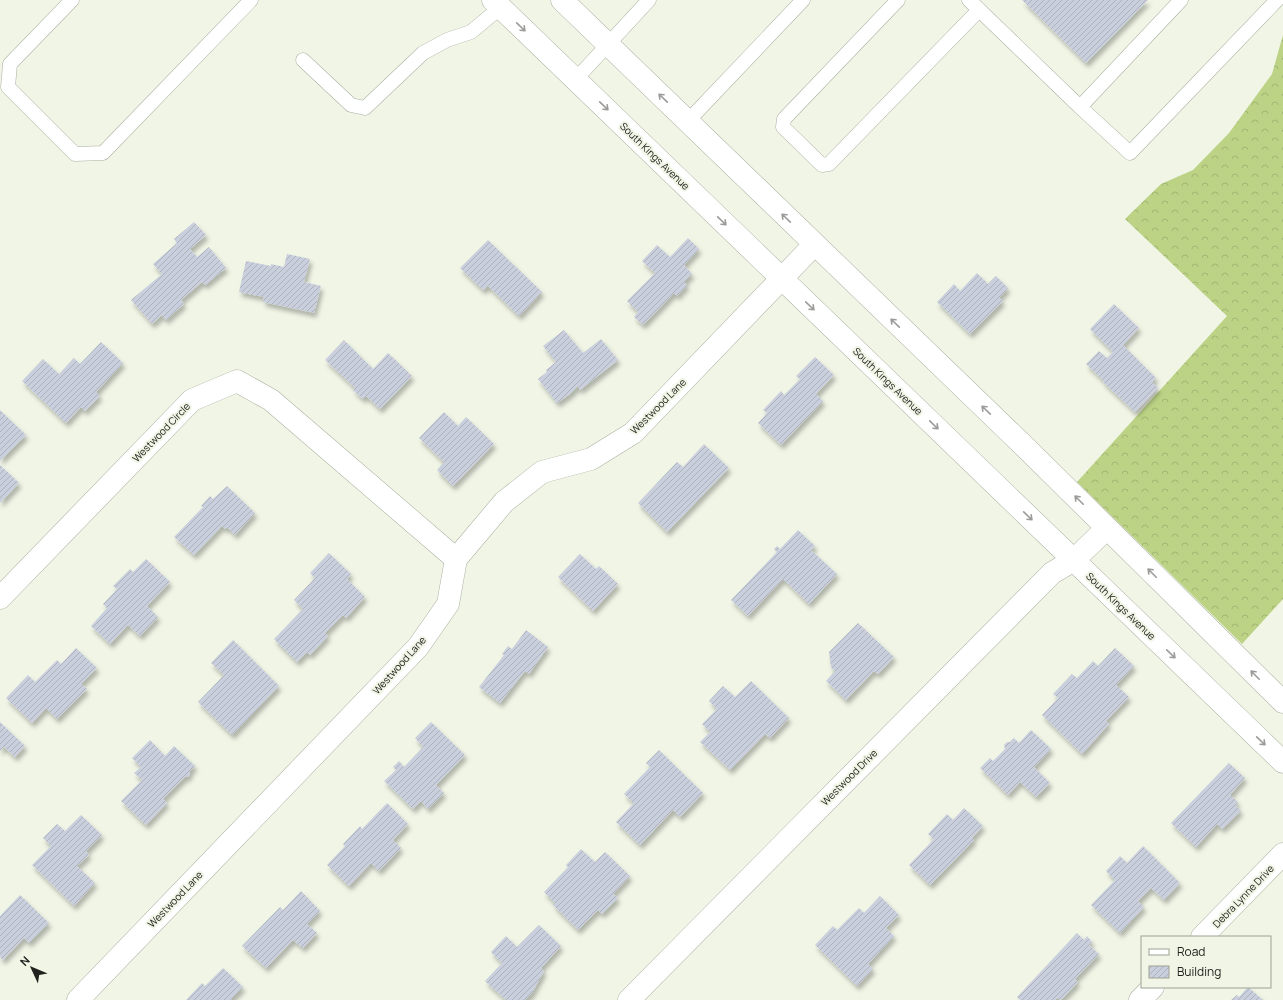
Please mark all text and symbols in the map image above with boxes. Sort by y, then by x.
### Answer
one-way arrow [516,22,526,32]
one-way arrow [658,93,668,103]
one-way arrow [599,102,609,111]
street label: South Kings Avenue [617,119,693,193]
one-way arrow [781,213,791,223]
one-way arrow [717,216,727,226]
one-way arrow [805,301,815,311]
one-way arrow [890,318,900,327]
street label: South Kings Avenue [850,344,926,418]
street label: Westwood Lane [627,375,689,437]
street label: Westwood Circle [129,399,193,465]
one-way arrow [981,405,991,414]
one-way arrow [929,420,939,430]
one-way arrow [1074,496,1084,505]
one-way arrow [1023,511,1033,520]
one-way arrow [1148,568,1157,578]
street label: South Kings Avenue [1083,569,1159,643]
street label: Westwood Lane [369,633,429,697]
one-way arrow [1166,650,1177,659]
one-way arrow [1250,670,1260,680]
one-way arrow [1256,736,1266,745]
street label: Westwood Drive [818,746,880,808]
street label: Debra Lynne Drive [1209,861,1277,931]
street label: Westwood Lane [144,868,206,930]
legend [1141,936,1271,988]
text: Road [1177,943,1205,960]
north arrow [12,948,52,988]
text: N [16,953,33,969]
text: Building [1177,963,1221,980]

